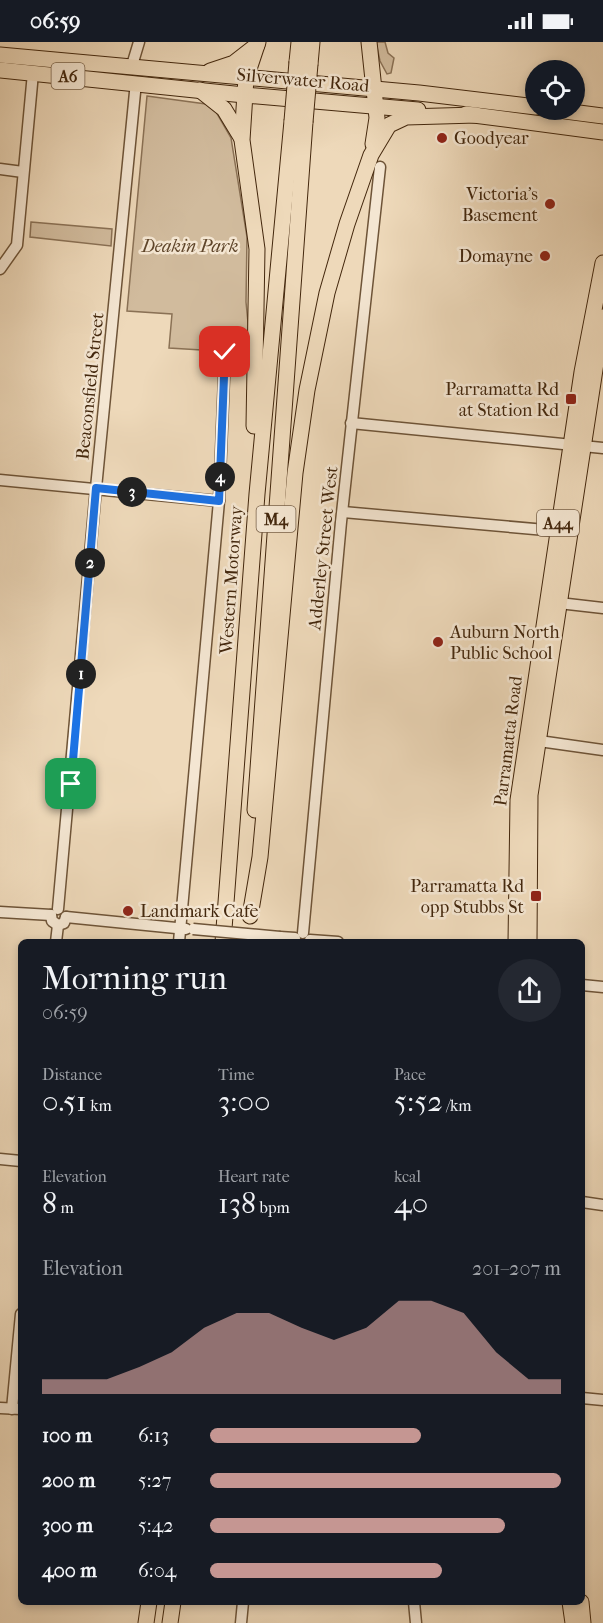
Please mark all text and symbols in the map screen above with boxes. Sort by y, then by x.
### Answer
text: 06:59 [30,8,80,34]
map controls [525,60,585,120]
button: locate [525,60,585,120]
road number: A6 [52,63,84,89]
street label: Silverwater Road [236,64,370,97]
place label: Goodyear [454,128,529,149]
marker: Goodyear [435,131,449,145]
place label: Victoria's Basement [462,184,539,226]
marker: Victoria's Basement [543,197,557,211]
park label: Deakin Park [141,236,238,257]
place label: Domayne [458,246,533,267]
marker: Domayne [538,249,552,263]
street label: Beaconsfield Street [72,311,109,461]
pin [199,326,250,377]
icon: check [208,335,241,368]
place label: Parramatta Rd at Station Rd [445,379,559,421]
marker: Parramatta Rd at Station Rd [564,392,578,406]
pin: 4 [205,462,235,492]
street label: Adderley Street West [304,465,343,632]
text: 4 [215,467,225,486]
pin: 3 [117,477,147,507]
text: 3 [129,482,135,501]
street label: Western Motorway [216,504,247,656]
road number: M4 [256,506,296,532]
road number: A44 [537,510,579,536]
pin: 2 [75,548,105,578]
text: 2 [86,553,94,572]
place label: Auburn North Public School [449,622,560,664]
marker: Auburn North Public School [431,635,445,649]
pin: 1 [66,659,96,689]
text: 1 [78,664,84,683]
street label: Parramatta Road [490,675,527,807]
pin [45,758,96,809]
icon: arrive [54,767,87,800]
place label: Parramatta Rd opp Stubbs St [410,876,525,918]
marker: Parramatta Rd opp Stubbs St [529,889,543,903]
place label: Landmark Cafe [140,901,258,922]
marker: Landmark Cafe [121,904,135,918]
text: Morning run [42,959,227,998]
button: share [498,959,561,1022]
text: 06:59 [42,1001,88,1024]
text: Distance [42,1065,102,1084]
text: Time [218,1065,254,1084]
text: Pace [394,1065,426,1084]
text: 0.51 [42,1084,87,1119]
text: 3:00 [218,1084,271,1119]
text: 5:52 [394,1084,443,1119]
text: km [87,1096,112,1115]
text: /km [443,1096,472,1115]
text: Elevation [42,1167,107,1186]
text: Heart rate [218,1167,290,1186]
text: kcal [394,1167,421,1186]
text: 8 [42,1186,57,1221]
text: 138 [218,1186,256,1221]
text: 40 [394,1186,428,1221]
text: m [57,1198,74,1217]
text: bpm [256,1198,290,1217]
text: Elevation [42,1257,123,1280]
text: 201–207 m [472,1257,561,1280]
text: 100 m [42,1424,92,1447]
text: 6:13 [138,1424,169,1447]
text: 200 m [42,1469,95,1492]
text: 5:27 [138,1469,171,1492]
text: 300 m [42,1514,93,1537]
text: 5:42 [138,1514,174,1537]
text: 400 m [42,1559,97,1582]
text: 6:04 [138,1559,176,1582]

